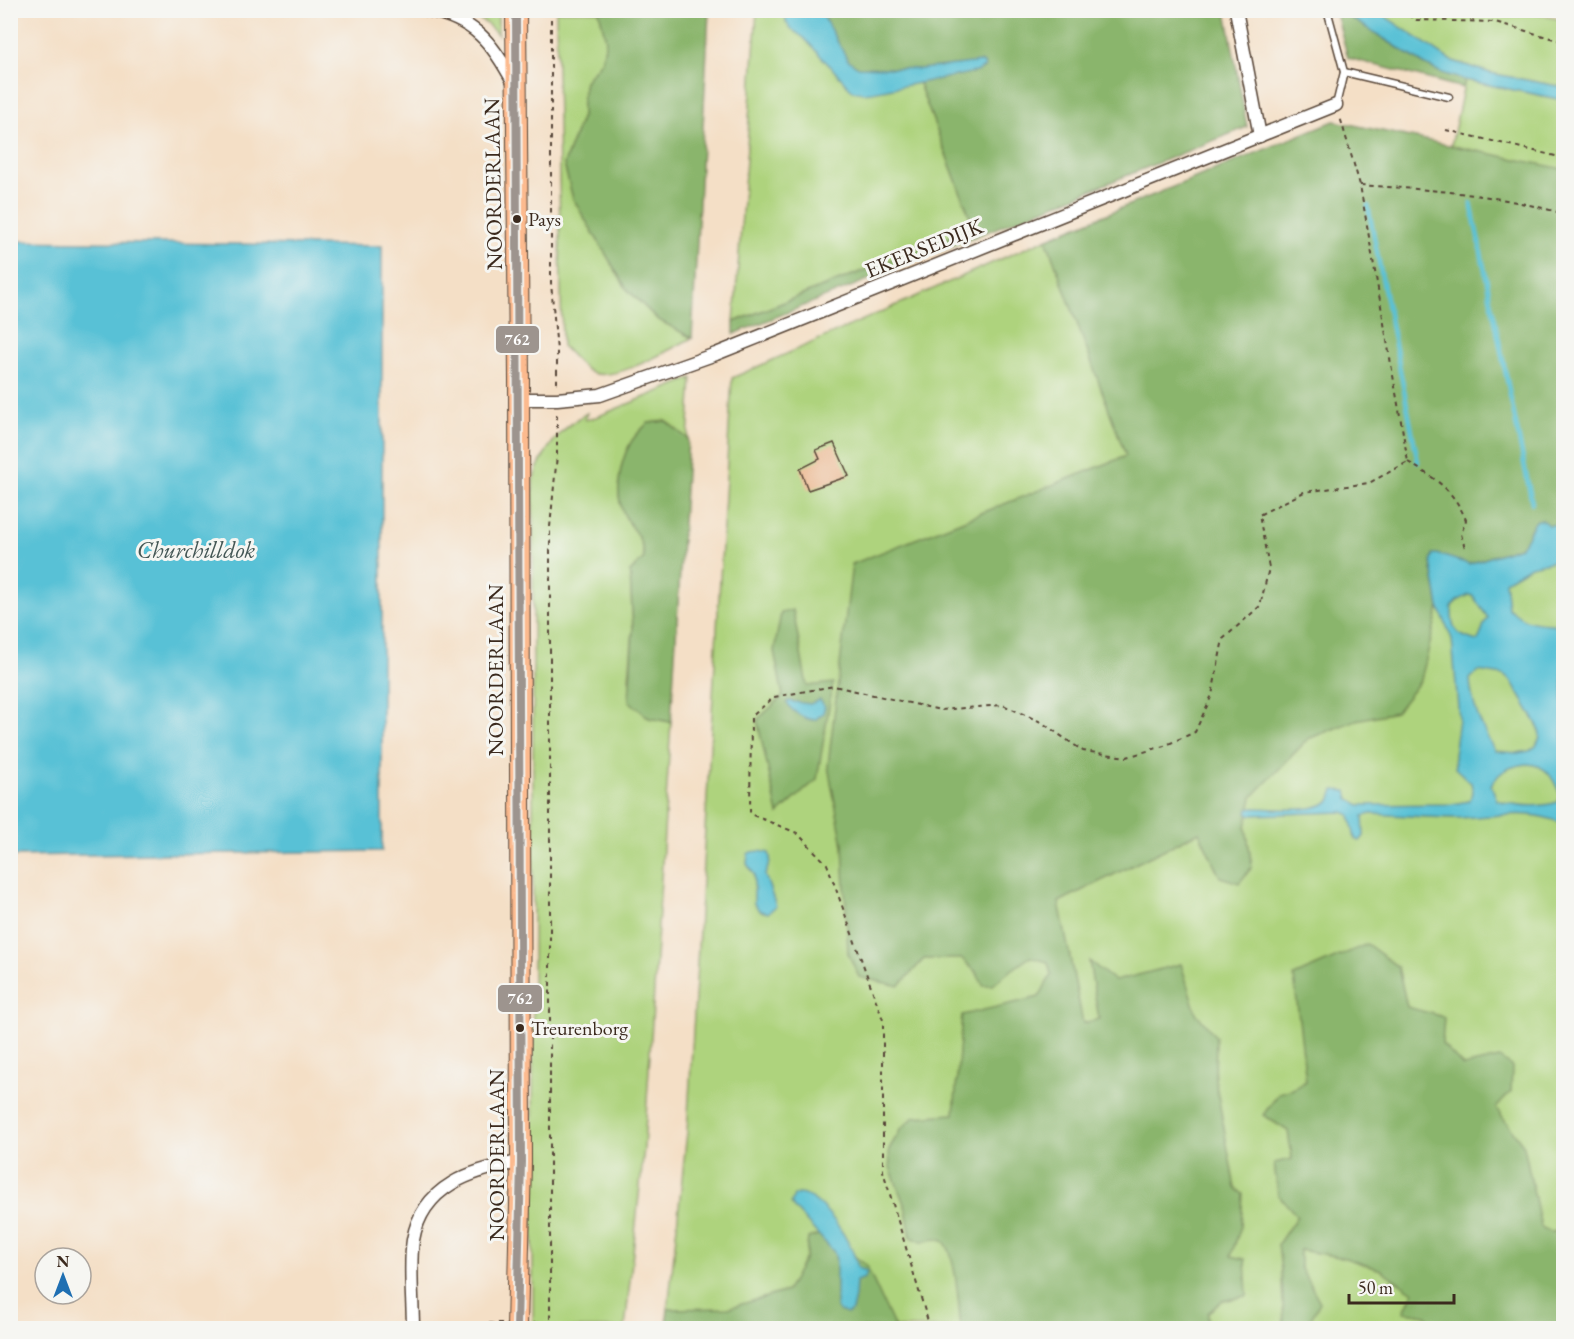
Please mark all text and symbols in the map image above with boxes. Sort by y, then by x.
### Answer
street label: NOORDERLAAN [477,97,509,270]
place label: Pays [528,206,561,232]
street label: EKERSEDIJK [861,211,988,285]
marker: Pays [511,213,523,225]
line badge: 762 [495,325,540,354]
text: 762 [504,329,530,350]
water label: Churchilldok [137,534,255,565]
street label: NOORDERLAAN [481,583,510,756]
line badge: 762 [497,984,543,1013]
text: 762 [507,988,533,1009]
place label: Treurenborg [531,1015,628,1041]
marker: Treurenborg [514,1022,526,1034]
street label: NOORDERLAAN [482,1068,511,1241]
north arrow [33,1246,93,1306]
text: N [57,1251,70,1272]
scale bar [1349,1267,1454,1305]
text: 50 m [1358,1276,1393,1299]

